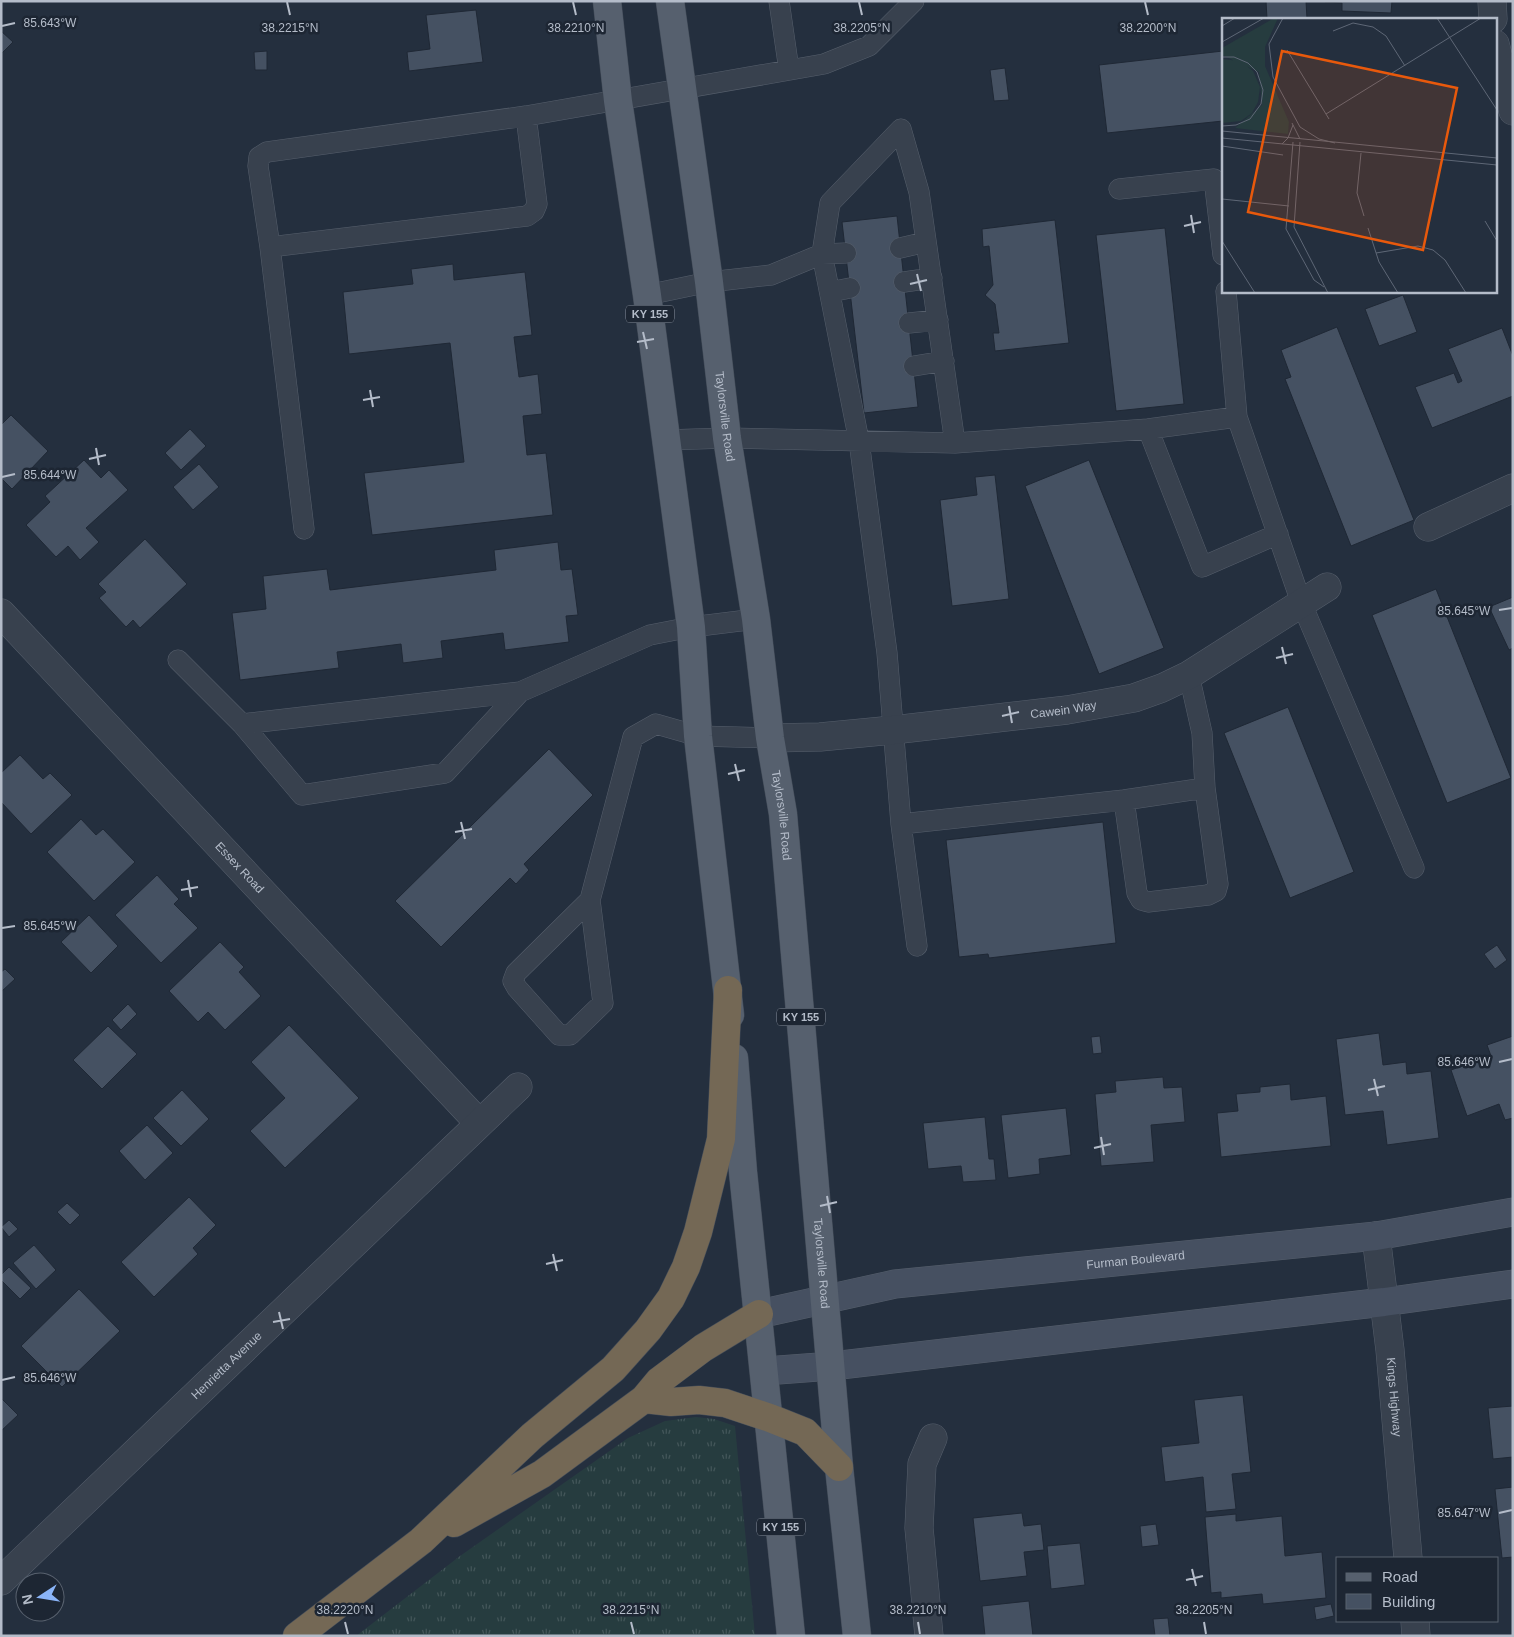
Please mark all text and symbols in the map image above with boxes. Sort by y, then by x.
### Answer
text: 85.643°W [24,16,77,30]
inset map [1222,18,1496,292]
text: 38.2215°N [262,21,318,35]
text: 38.2210°N [548,21,604,35]
text: 38.2205°N [834,21,890,35]
text: 38.2200°N [1120,21,1176,35]
road number: KY 155 [626,306,674,322]
street label: Taylorsville Road [712,370,738,462]
text: 85.644°W [24,468,77,482]
text: 85.645°W [1438,604,1491,618]
street label: Cawein Way [1029,698,1098,721]
street label: Taylorsville Road [769,769,794,861]
street label: Essex Road [212,839,267,896]
text: 85.645°W [24,919,77,933]
road number: KY 155 [777,1009,825,1026]
text: 85.646°W [1438,1055,1491,1069]
street label: Taylorsville Road [811,1218,832,1309]
street label: Furman Boulevard [1086,1248,1185,1272]
street label: Henrietta Avenue [188,1328,265,1402]
street label: Kings Highway [1384,1357,1404,1437]
text: 85.646°W [24,1371,77,1385]
text: 85.647°W [1438,1506,1491,1520]
road number: KY 155 [757,1518,805,1535]
legend [1336,1557,1499,1622]
text: Road [1382,1568,1418,1585]
north arrow [15,1572,65,1622]
text: N [18,1593,36,1606]
text: Building [1382,1593,1435,1610]
text: 38.2220°N [317,1603,373,1617]
text: 38.2215°N [603,1603,659,1617]
text: 38.2210°N [890,1603,946,1617]
text: 38.2205°N [1176,1603,1232,1617]

